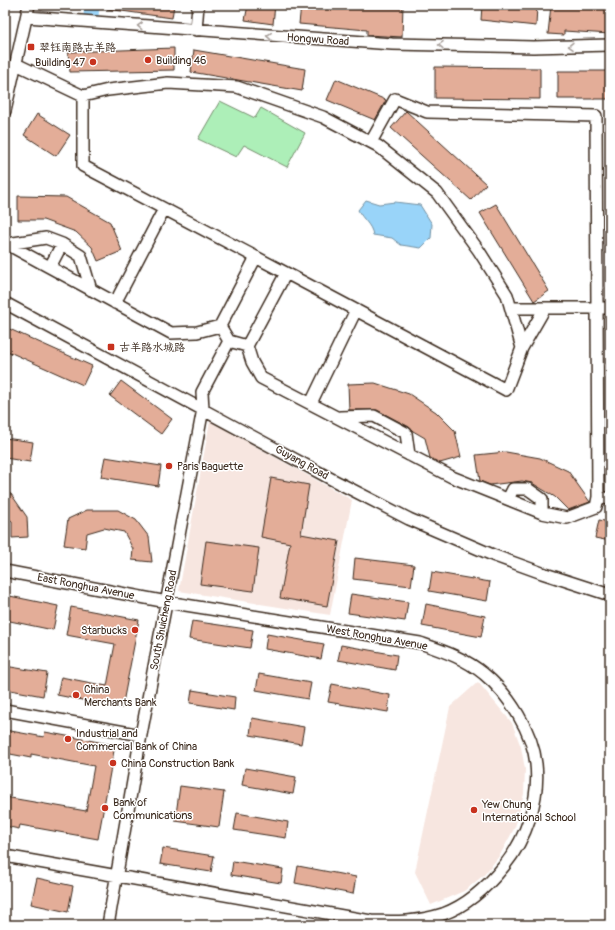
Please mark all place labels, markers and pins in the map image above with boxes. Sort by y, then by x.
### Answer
place label: 翠钰南路古羊路 [39,41,116,54]
marker: 翠钰南路古羊路 [26,42,36,52]
place label: Building 46 [156,54,207,67]
marker: Building 46 [143,55,153,65]
place label: Building 47 [35,56,85,69]
marker: Building 47 [88,57,98,67]
place label: 古羊路水城路 [119,341,185,354]
marker: 古羊路水城路 [106,342,116,352]
place label: Paris Baguette [177,460,244,473]
marker: Paris Baguette [164,461,174,471]
place label: Starbucks [81,624,127,637]
marker: Starbucks [130,625,140,635]
place label: China Merchants Bank [84,683,157,709]
marker: China Merchants Bank [71,690,81,700]
place label: Industrial and Commercial Bank of China [76,727,197,753]
marker: Industrial and Commercial Bank of China [63,734,73,744]
place label: China Construction Bank [121,757,235,770]
marker: China Construction Bank [108,758,118,768]
place label: Bank of Communications [113,796,192,822]
place label: Yew Chung International School [481,798,576,824]
marker: Bank of Communications [100,803,110,813]
marker: Yew Chung International School [469,805,479,815]

